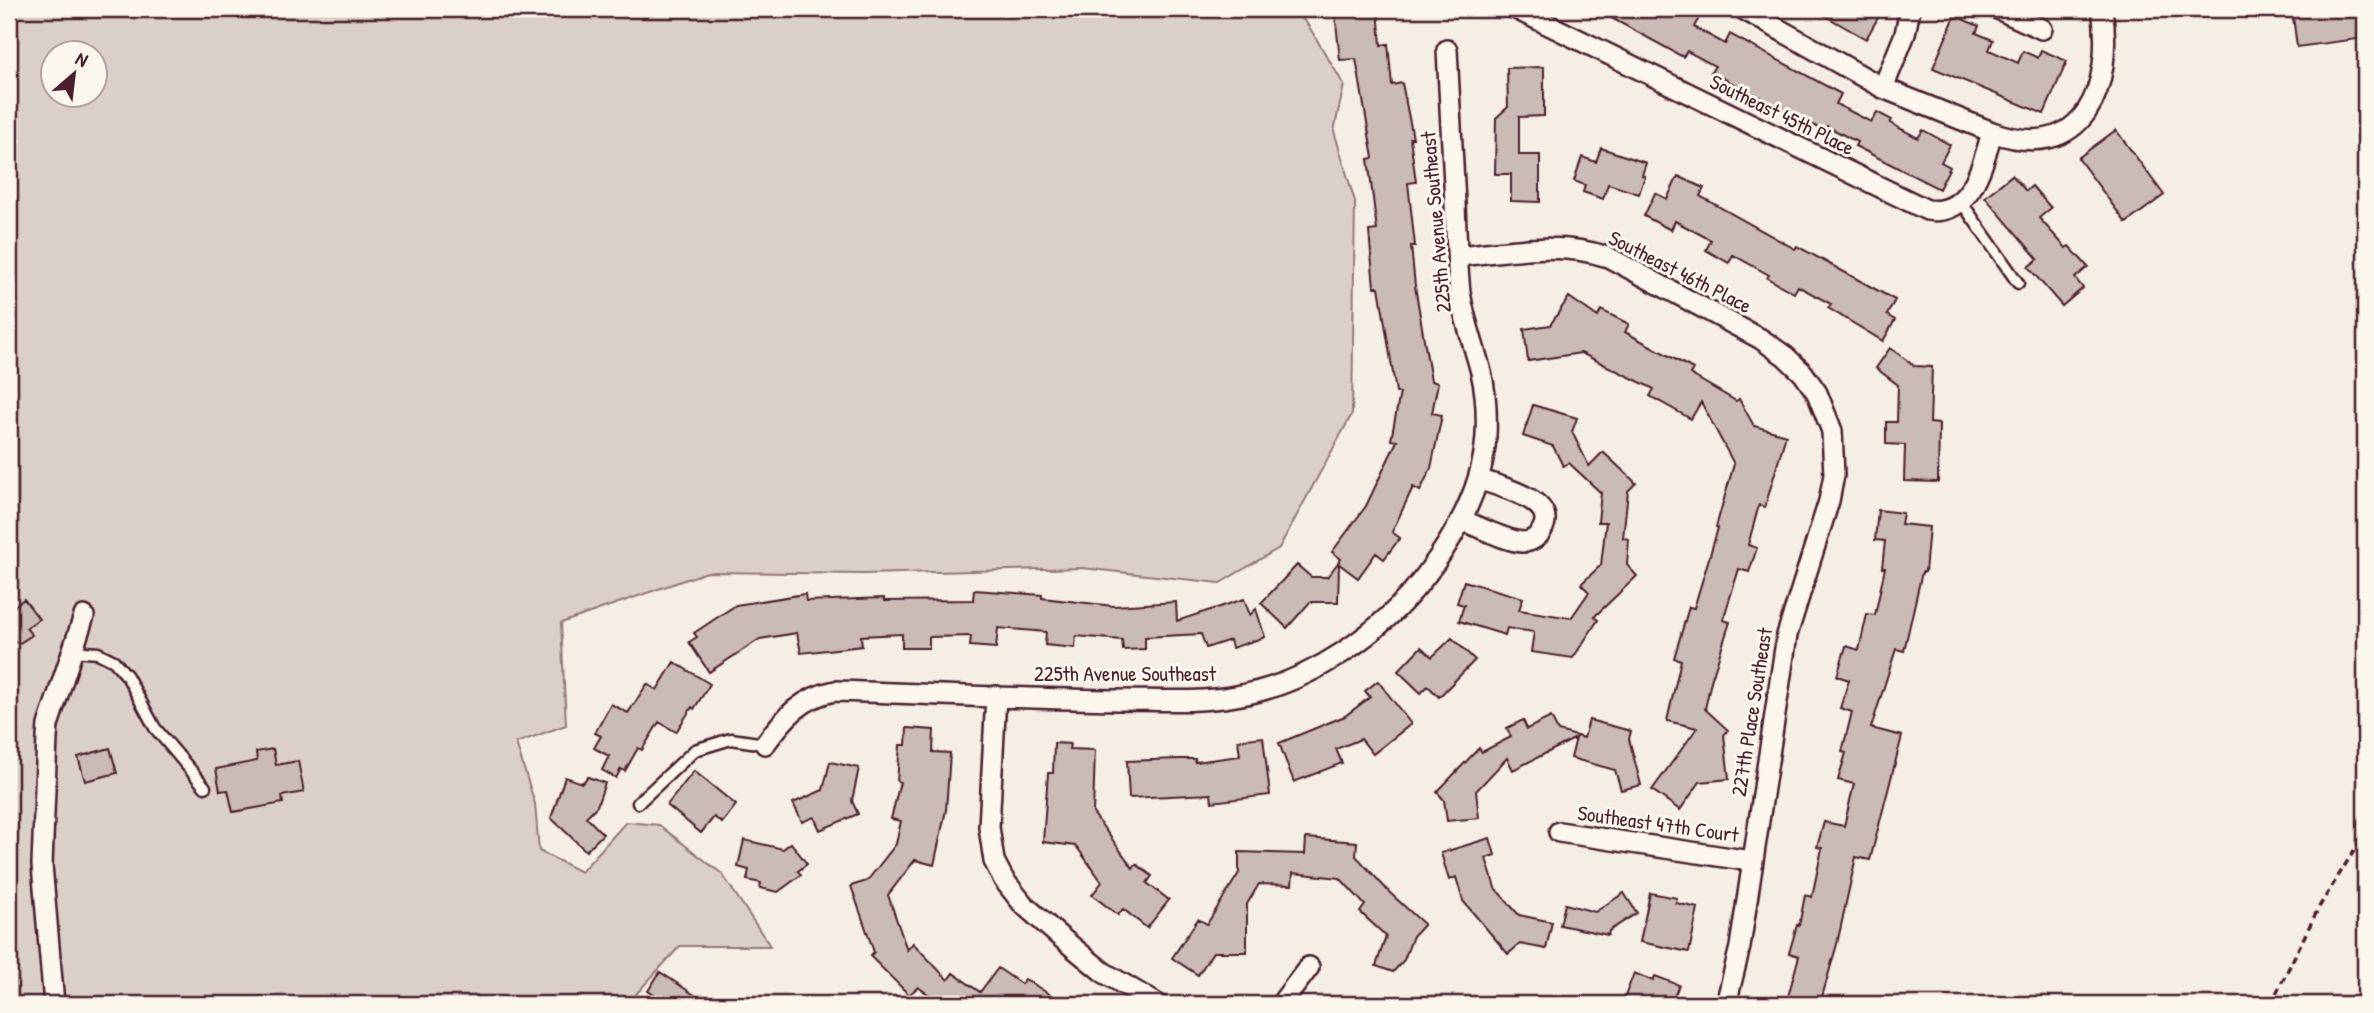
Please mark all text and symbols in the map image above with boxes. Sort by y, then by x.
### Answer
north arrow [38,38,108,108]
text: N [71,45,93,73]
street label: Southeast 45th Place [1705,67,1859,162]
street label: 225th Avenue Southeast [1413,129,1458,314]
street label: Southeast 46th Place [1604,223,1757,320]
street label: 227th Place Southeast [1724,625,1779,798]
street label: 225th Avenue Southeast [1034,659,1217,688]
street label: Southeast 47th Court [1576,798,1741,849]

